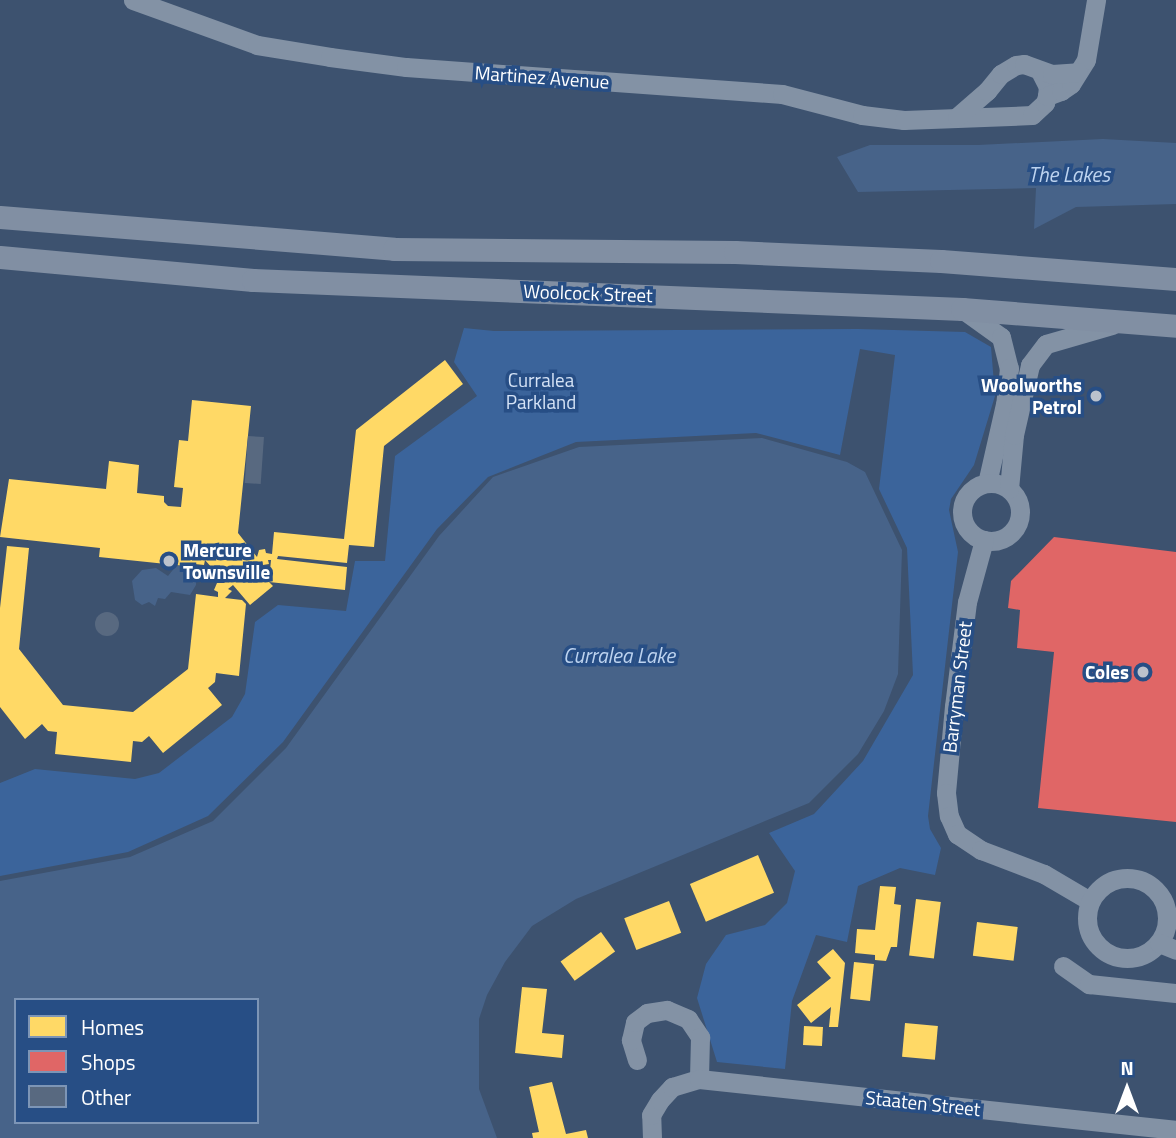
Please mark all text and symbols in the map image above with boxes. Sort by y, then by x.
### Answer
street label: Martinez Avenue [474,61,610,93]
water label: The Lakes [1028,161,1110,187]
street label: Woolcock Street [523,279,653,307]
park label: Curralea Parkland [506,369,576,413]
place label: Woolworths Petrol [981,374,1082,418]
marker: Woolworths Petrol [1088,388,1104,404]
place label: Mercure Townsville [183,539,270,583]
marker: Mercure Townsville [161,553,177,569]
street label: Barryman Street [938,620,976,754]
water label: Curralea Lake [563,642,675,668]
place label: Coles [1085,661,1129,683]
marker: Coles [1135,664,1151,680]
legend [14,998,259,1124]
text: Homes [81,1011,144,1043]
text: Shops [81,1046,136,1078]
text: N [1120,1053,1134,1082]
north arrow [1092,1054,1162,1124]
text: Other [81,1081,131,1113]
street label: Staaten Street [864,1086,982,1120]

